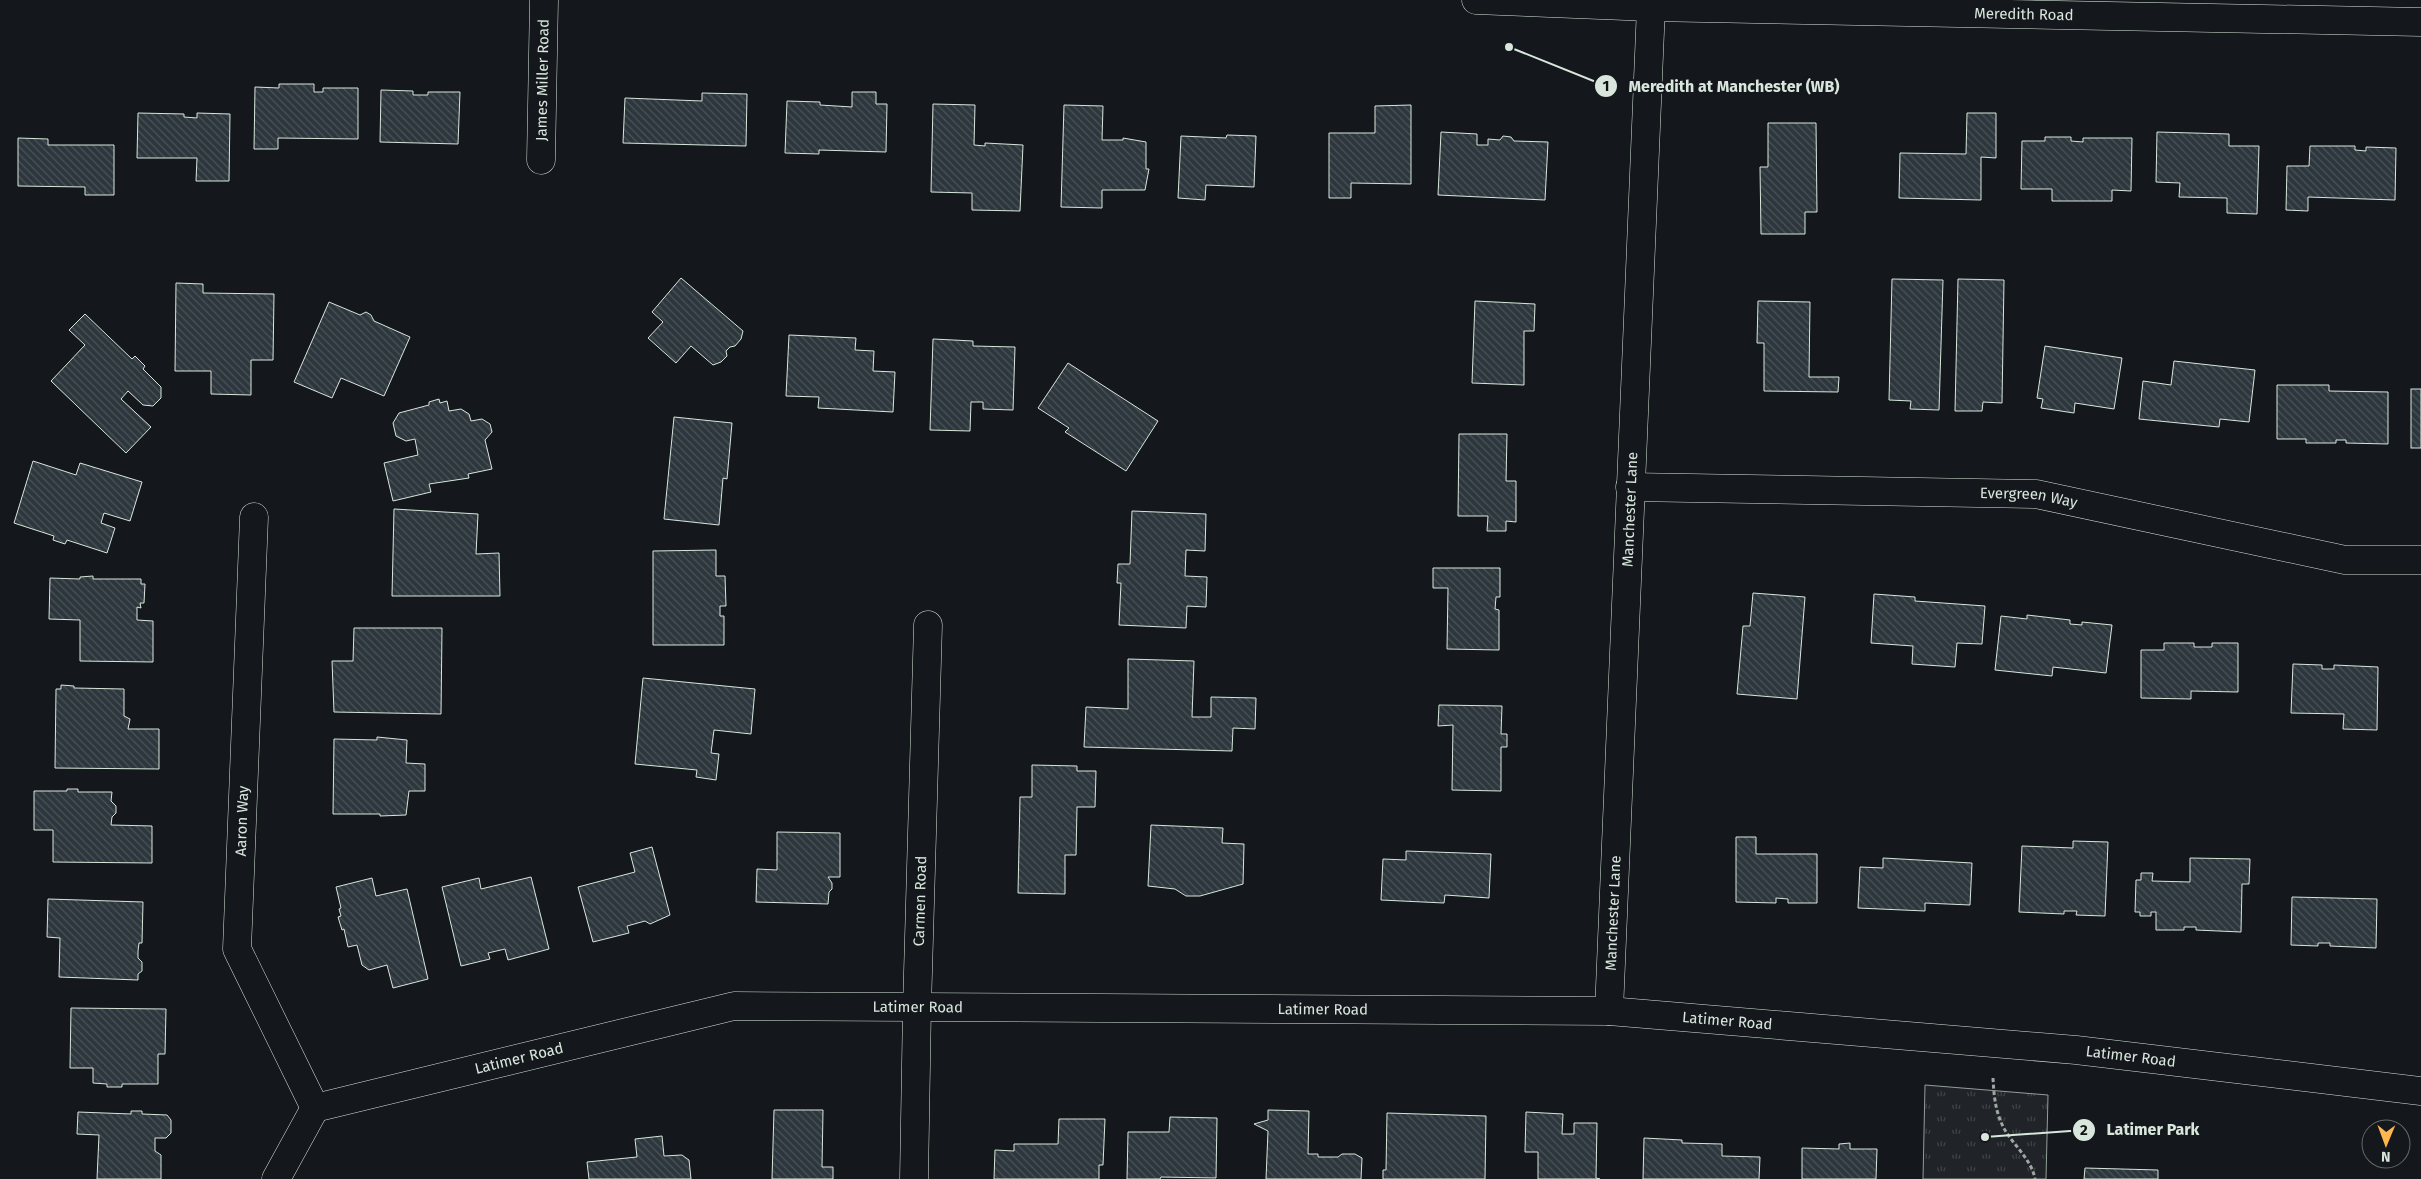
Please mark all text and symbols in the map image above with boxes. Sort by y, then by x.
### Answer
street label: Meredith Road [1974,4,2074,24]
street label: James Miller Road [532,19,553,141]
callout: Meredith at Manchester (WB) [1593,70,1849,101]
text: 1 [1603,77,1609,95]
text: Meredith at Manchester (WB) [1628,77,1840,96]
street label: Manchester Lane [1619,451,1641,567]
street label: Evergreen Way [1980,484,2080,512]
street label: Aaron Way [232,785,252,857]
street label: Carmen Road [910,855,930,947]
street label: Manchester Lane [1602,855,1625,971]
street label: Latimer Road [872,998,963,1016]
street label: Latimer Road [1277,1000,1368,1019]
street label: Latimer Road [1681,1008,1773,1034]
street label: Latimer Road [473,1039,565,1078]
street label: Latimer Road [2085,1042,2177,1071]
callout: Latimer Park [2072,1114,2210,1145]
north arrow [2361,1119,2411,1169]
text: Latimer Park [2107,1120,2200,1139]
text: 2 [2080,1121,2088,1139]
text: N [2381,1148,2391,1165]

